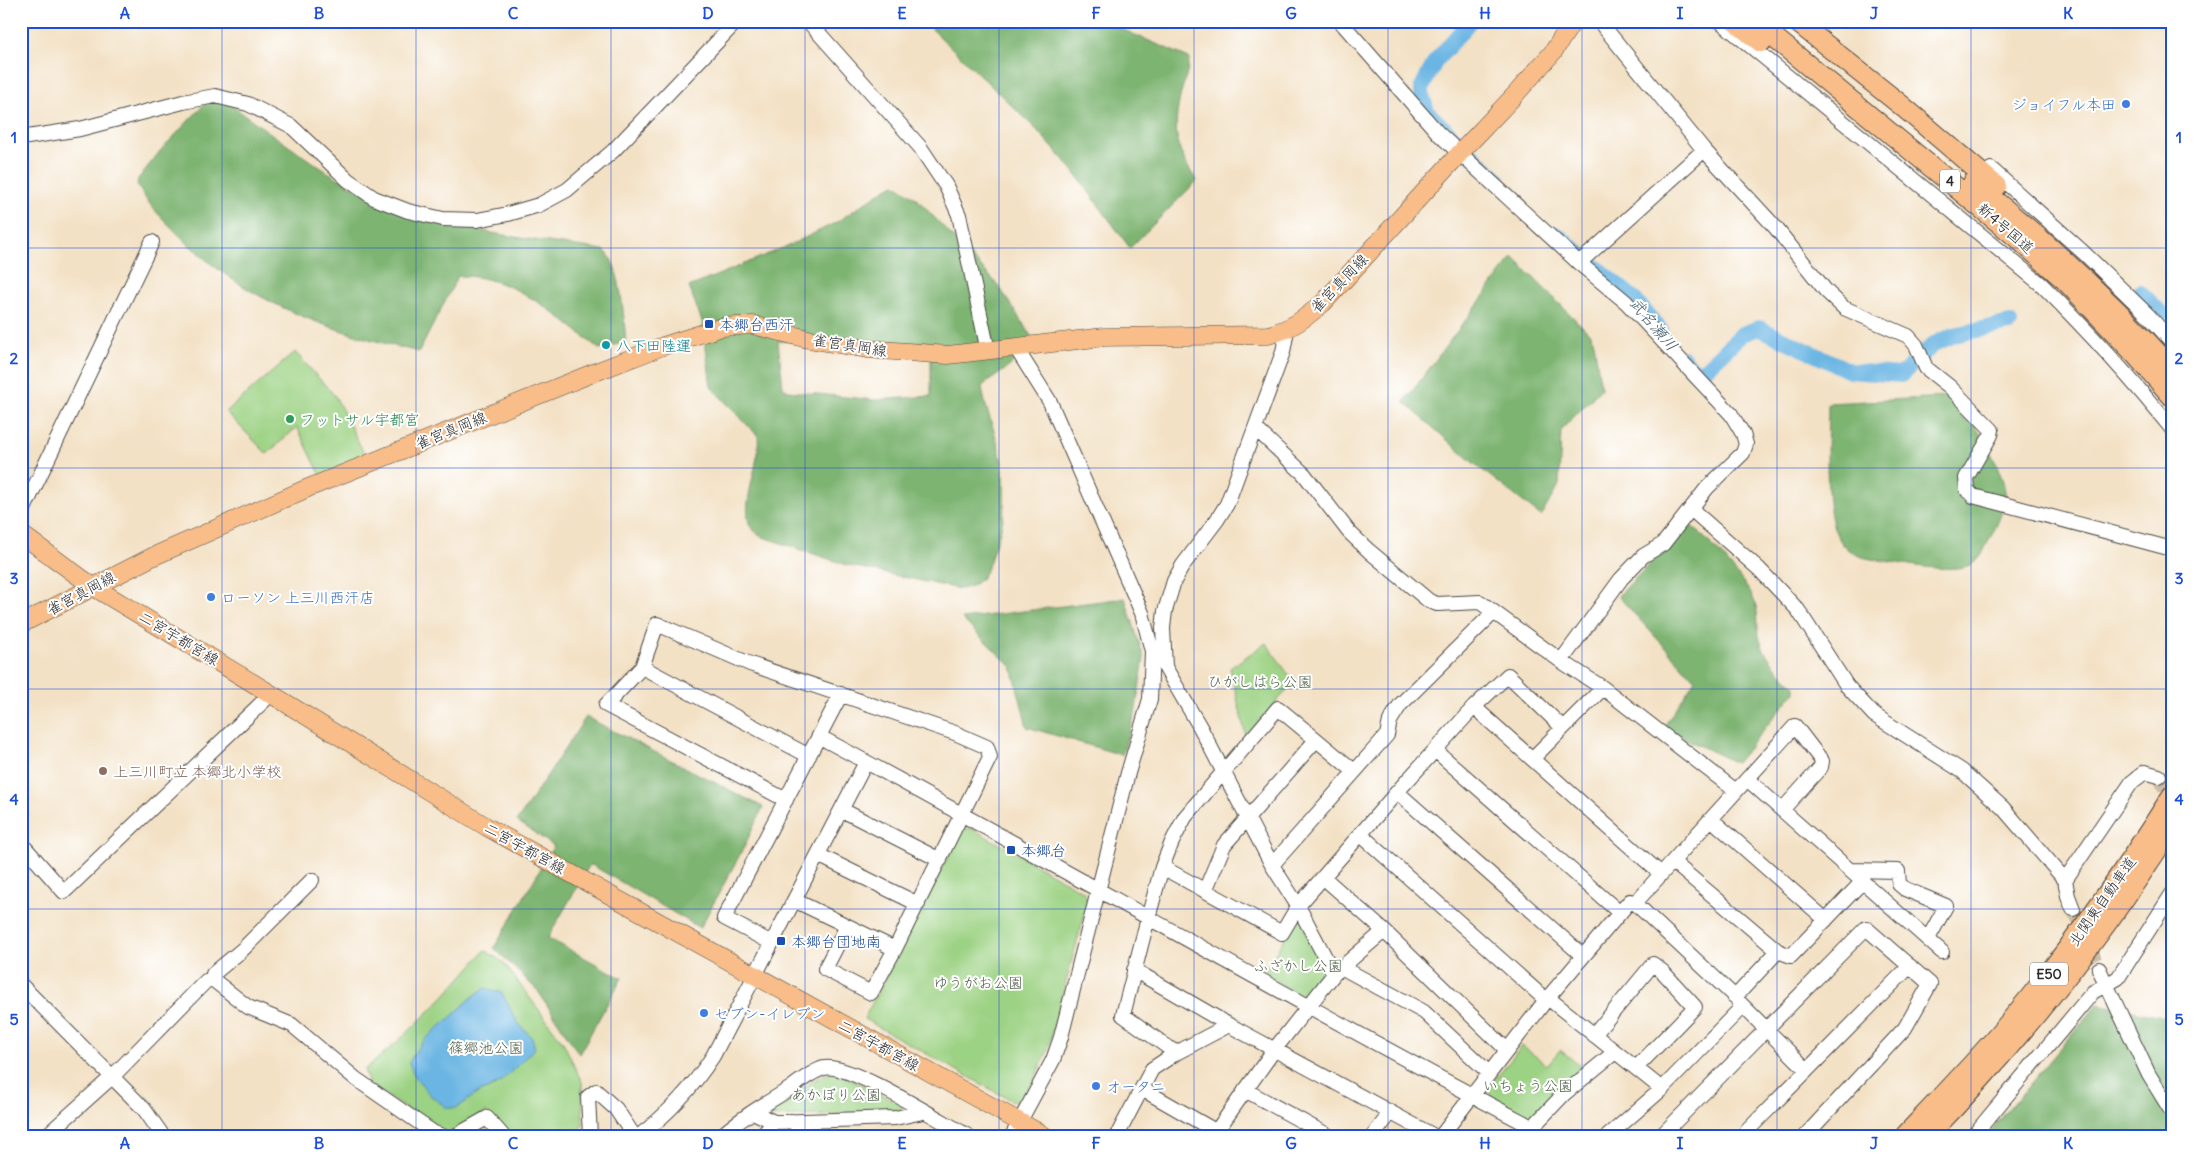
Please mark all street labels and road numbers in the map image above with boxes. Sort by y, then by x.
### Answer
road number: 4 [1940,170,1960,192]
street label: 新4号国道 [1974,198,2038,258]
street label: 雀宮真岡線 [1306,249,1372,317]
street label: 雀宮真岡線 [811,330,889,360]
street label: 雀宮真岡線 [413,407,489,453]
street label: 雀宮真岡線 [43,567,119,619]
street label: 二宮宇都宮線 [136,607,222,669]
street label: 二宮宇都宮線 [481,818,569,878]
street label: 北関東自動車道 [2064,853,2140,949]
road number: E50 [2030,962,2068,986]
street label: 二宮宇都宮線 [835,1015,923,1075]

